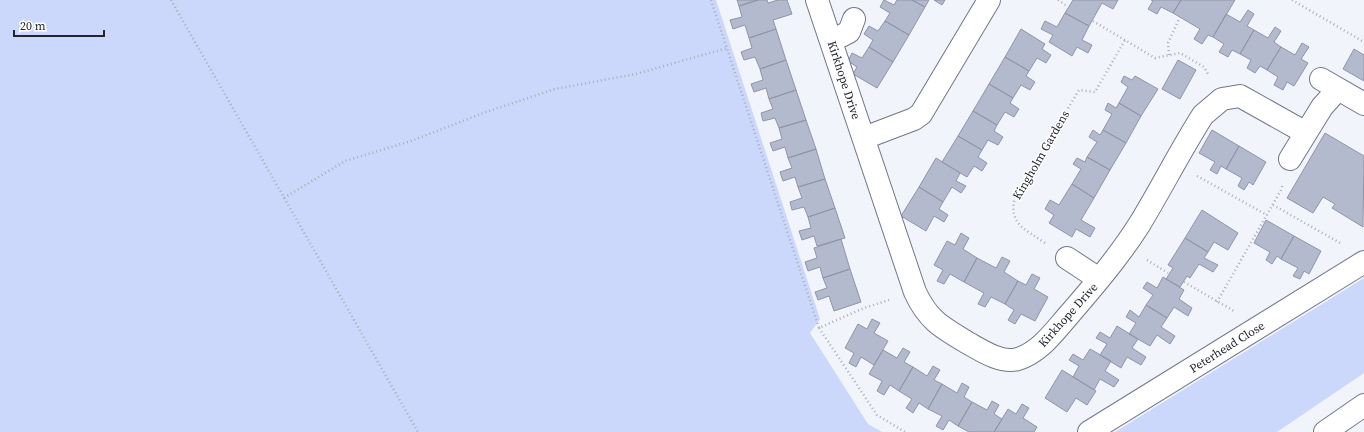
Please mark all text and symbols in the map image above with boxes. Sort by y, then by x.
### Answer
scale bar [14,12,104,38]
text: 20 m [20,18,46,34]
street label: Kirkhope Drive [824,39,864,121]
street label: Kingholm Gardens [1009,108,1073,202]
street label: Kirkhope Drive [1035,279,1101,351]
street label: Peterhead Close [1186,317,1268,377]

